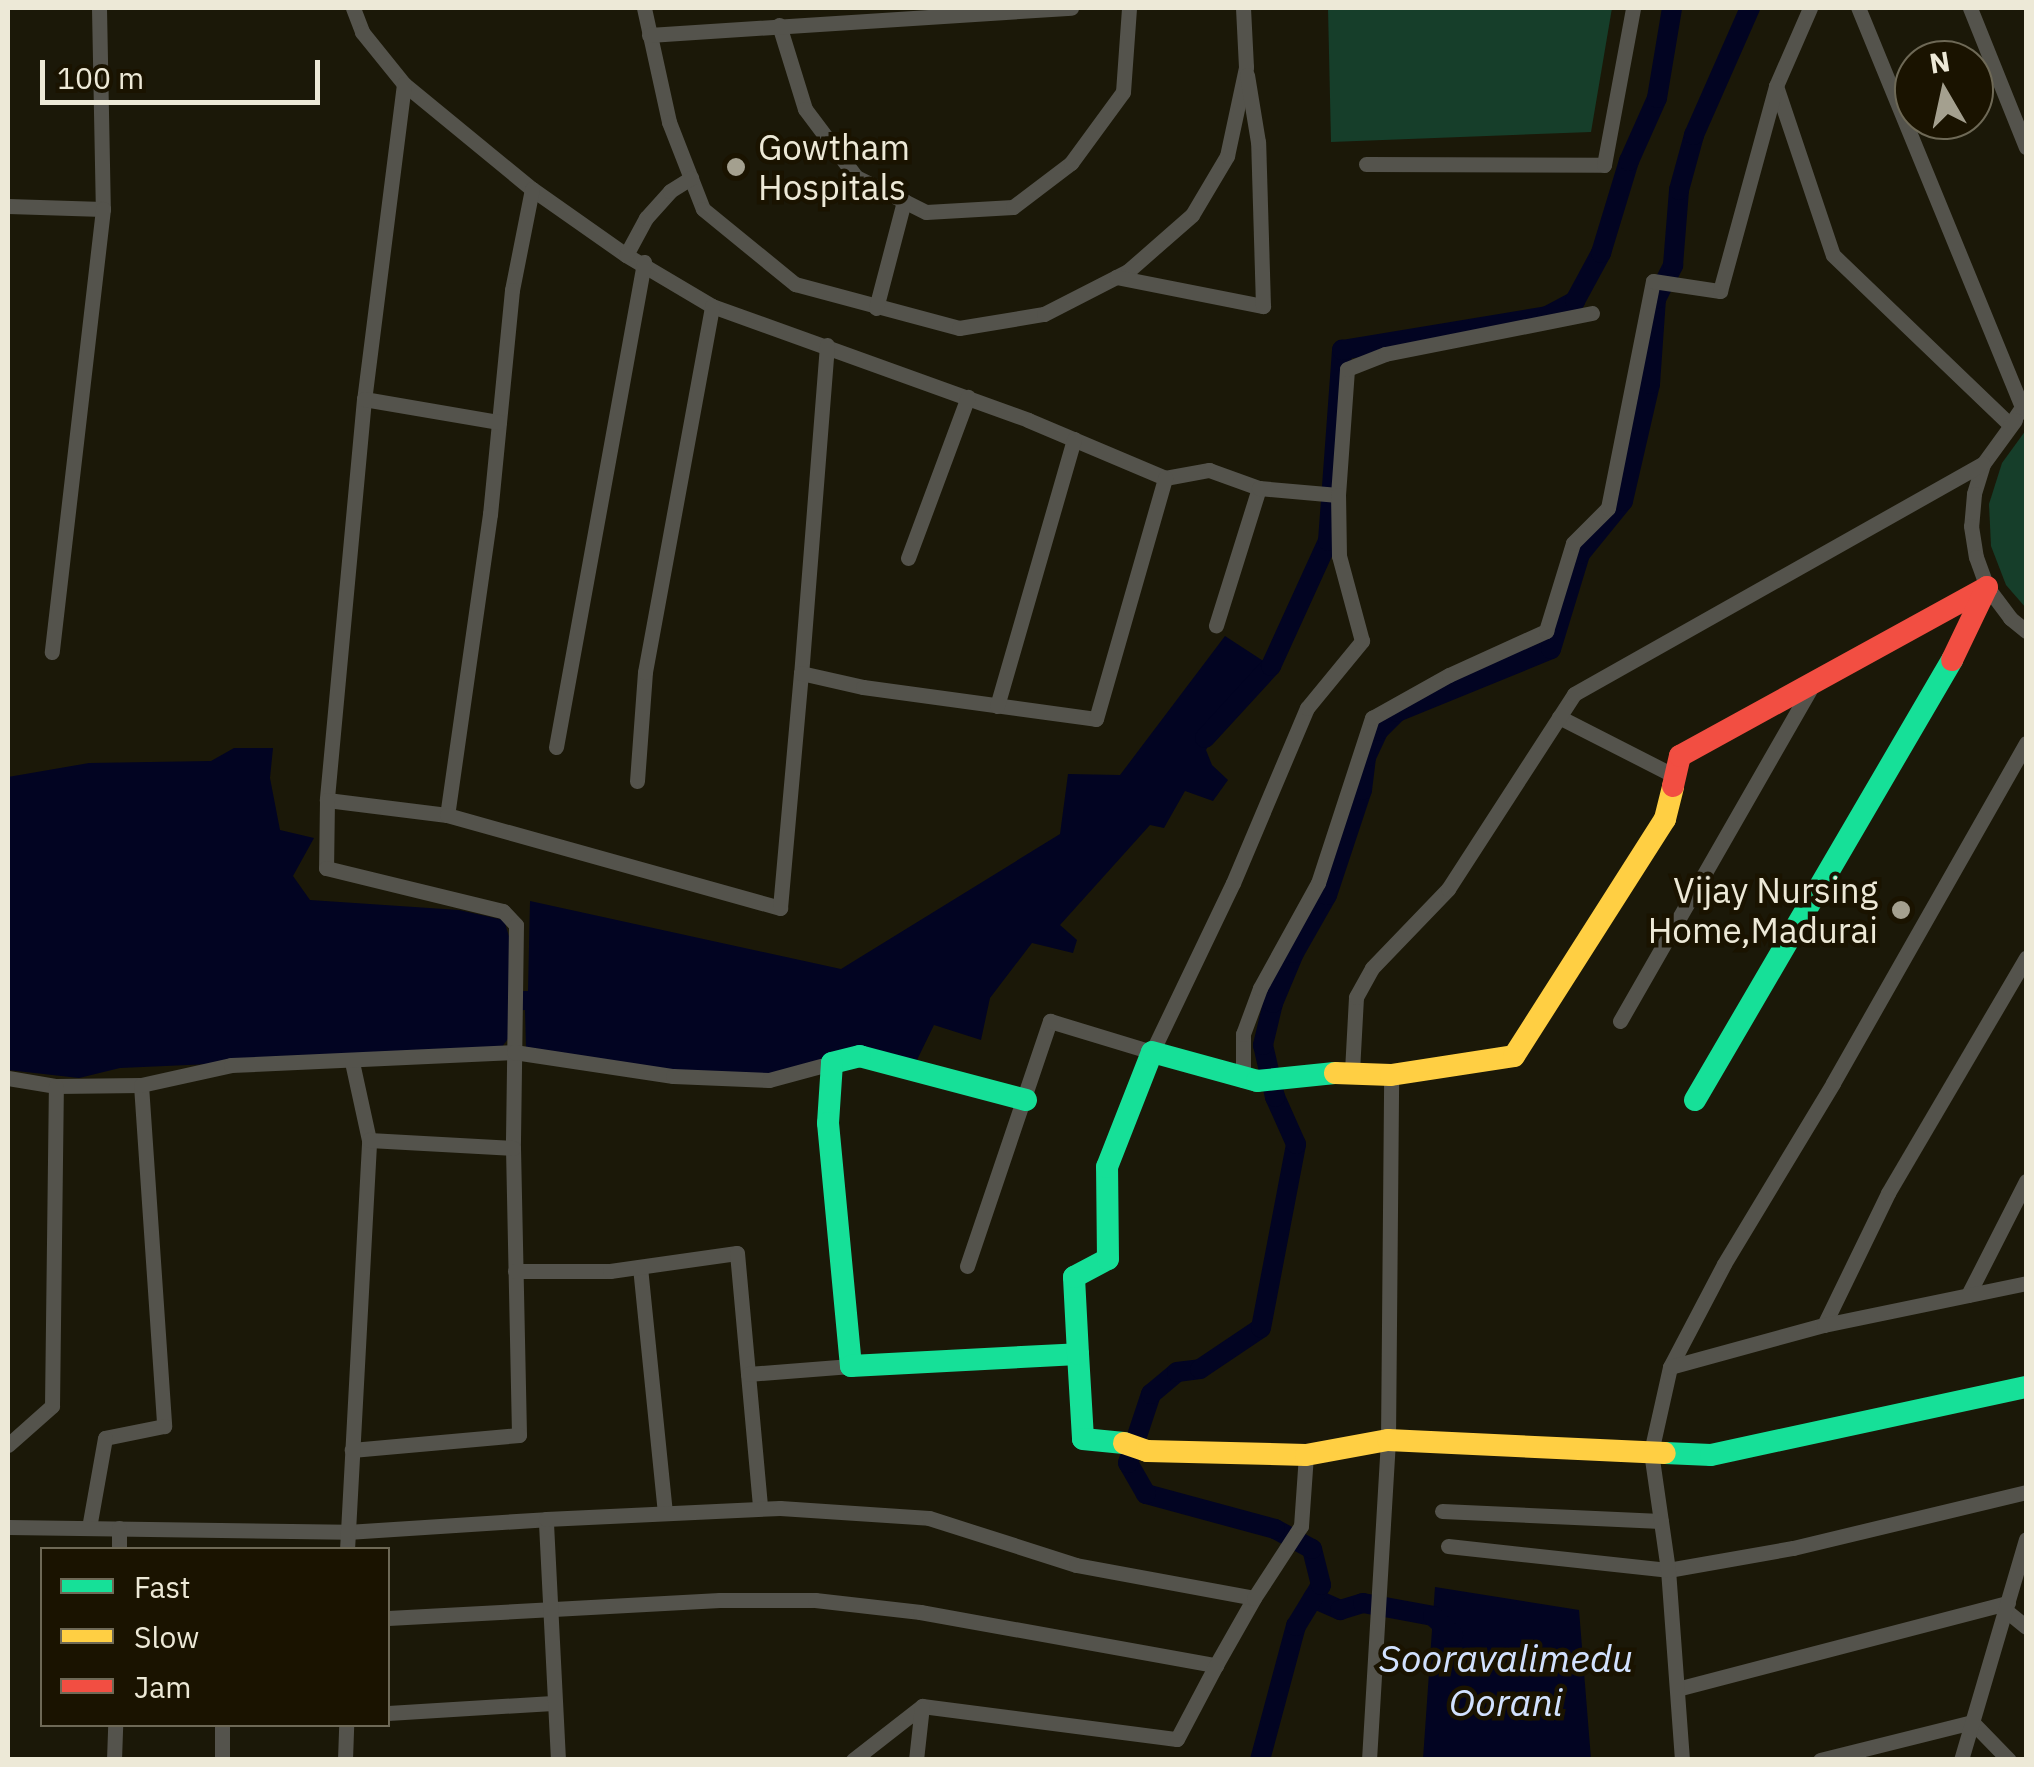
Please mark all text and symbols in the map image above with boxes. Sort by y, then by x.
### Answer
scale bar [45,40,325,102]
north arrow [1894,40,1994,140]
text: N [1927,42,1952,82]
text: 100 m [57,58,144,97]
place label: Gowtham Hospitals [758,126,910,208]
marker: Gowtham Hospitals [723,154,749,180]
place label: Vijay Nursing Home,Madurai [1648,869,1878,951]
marker: Vijay Nursing Home,Madurai [1888,897,1914,923]
legend [40,1547,390,1727]
text: Fast [134,1567,191,1606]
text: Slow [134,1617,199,1656]
water label: Sooravalimedu Oorani [1379,1635,1633,1725]
text: Jam [134,1667,192,1706]

